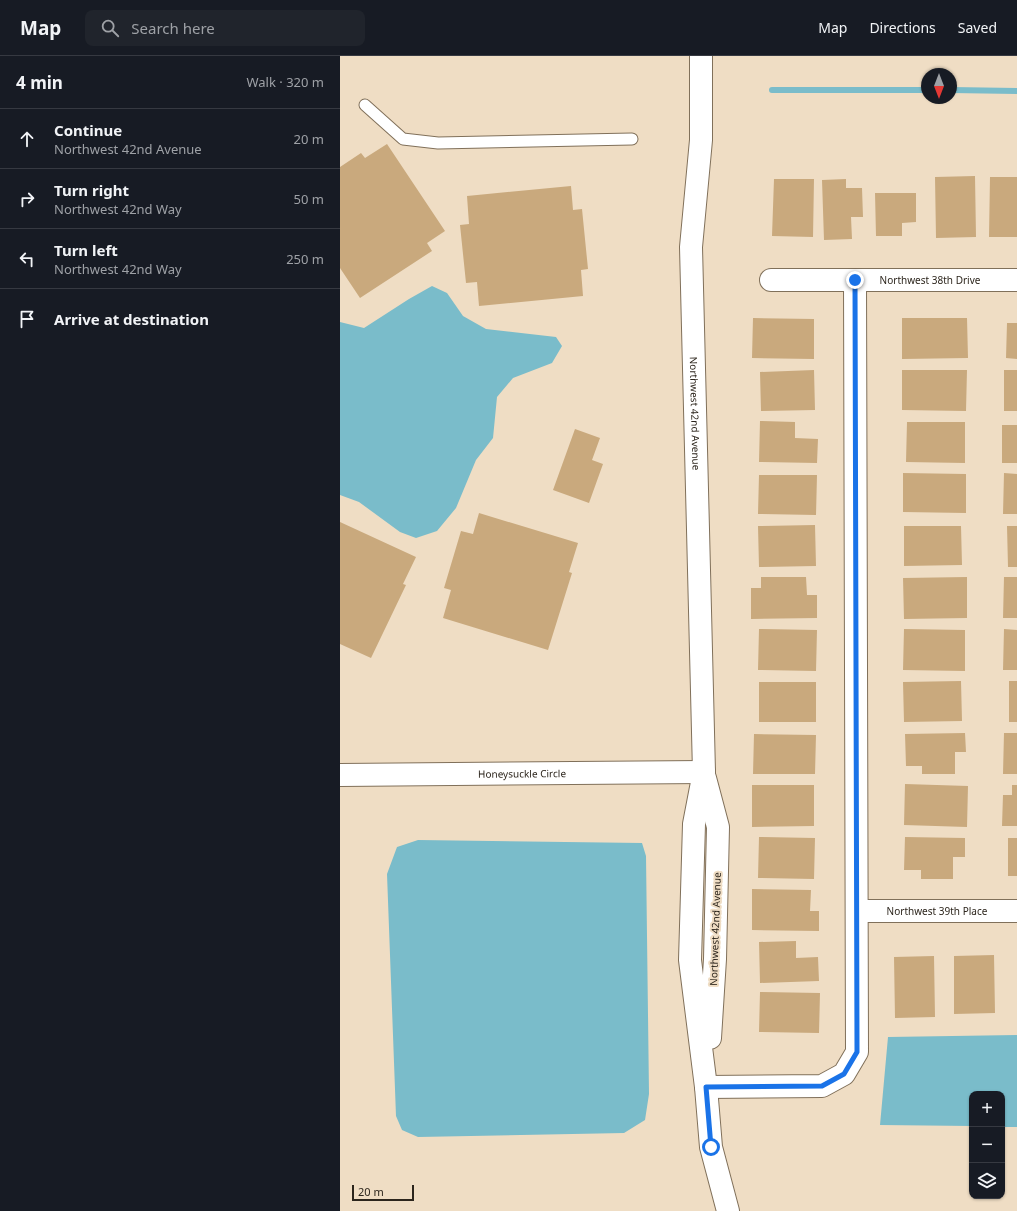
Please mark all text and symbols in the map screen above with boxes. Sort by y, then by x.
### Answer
search box [85,10,365,46]
text: Map [20,15,61,41]
icon: search [99,17,121,39]
text: Search here [131,18,215,38]
text: Map [818,18,847,37]
text: Directions [869,18,936,37]
text: Saved [958,18,997,37]
north arrow [921,68,957,104]
text: 4 min [16,71,63,94]
text: Walk · 320 m [246,73,324,91]
text: Continue [54,120,122,140]
icon: ahead [16,128,38,150]
text: 20 m [294,130,324,148]
text: Northwest 42nd Avenue [54,140,202,158]
text: Turn right [54,180,129,200]
icon: right [16,188,38,210]
text: 50 m [294,190,324,208]
text: Northwest 42nd Way [54,200,182,218]
text: Turn left [54,240,118,260]
icon: left [16,248,38,270]
text: 250 m [286,250,324,268]
text: Northwest 42nd Way [54,260,182,278]
route end [846,271,864,289]
street label: Northwest 38th Drive [880,273,981,287]
icon: arrive [16,308,38,330]
text: Arrive at destination [54,309,209,329]
street label: Northwest 42nd Avenue [687,356,704,471]
street label: Honeysuckle Circle [478,766,566,781]
street label: Northwest 42nd Avenue [706,872,724,986]
street label: Northwest 39th Place [887,904,988,918]
map controls [969,1091,1005,1199]
button: + [969,1091,1005,1127]
button: − [969,1127,1005,1163]
route start [702,1138,720,1156]
button: layers [969,1163,1005,1199]
scale bar [352,1183,414,1202]
text: 20 m [358,1184,384,1199]

